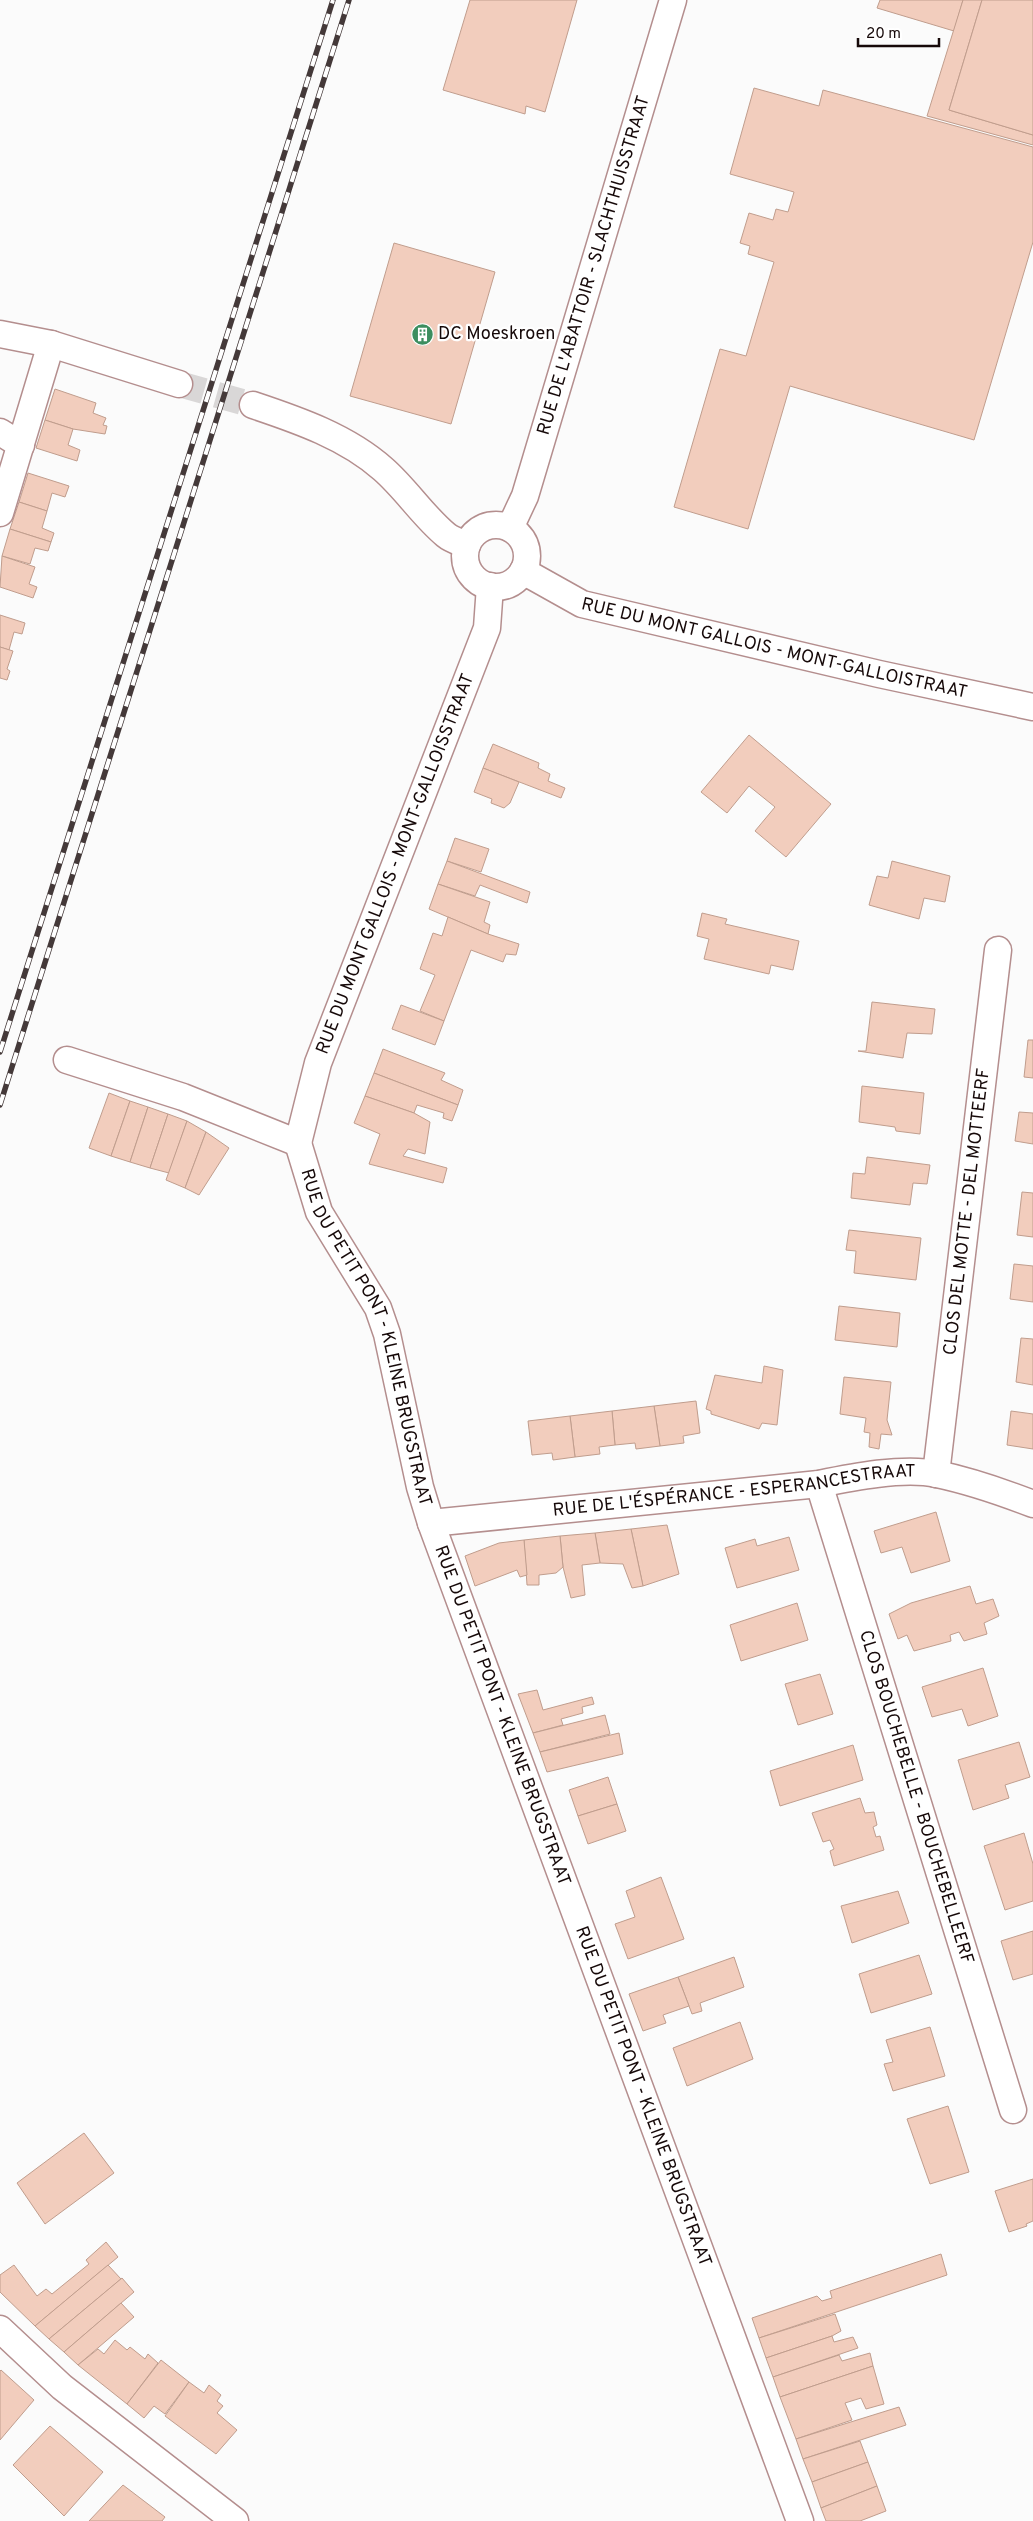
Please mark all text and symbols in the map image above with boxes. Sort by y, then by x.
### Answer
scale bar [858,15,939,47]
text: 20 m [866,25,901,44]
street label: RUE DE L'ABATTOIR - SLACHTHUISSTRAAT [532,93,655,438]
building icon: DC Moeskroen [410,322,434,346]
place label: DC Moeskroen [438,323,556,346]
street label: RUE DU MONT GALLOIS - MONT-GALLOISTRAAT [579,593,969,704]
street label: RUE DU MONT GALLOIS - MONT-GALLOISSTRAAT [311,670,480,1058]
street label: CLOS DEL MOTTE - DEL MOTTEERF [939,1067,995,1357]
street label: RUE DU PETIT PONT - KLEINE BRUGSTRAAT [295,1166,437,1509]
street label: RUE DE L'ÉSPÉRANCE - ESPERANCESTRAAT [552,1460,916,1522]
street label: RUE DU PETIT PONT - KLEINE BRUGSTRAAT [429,1542,576,1889]
street label: CLOS BOUCHEBELLE - BOUCHEBELLEERF [854,1627,979,1967]
street label: RUE DU PETIT PONT - KLEINE BRUGSTRAAT [570,1923,716,2270]

